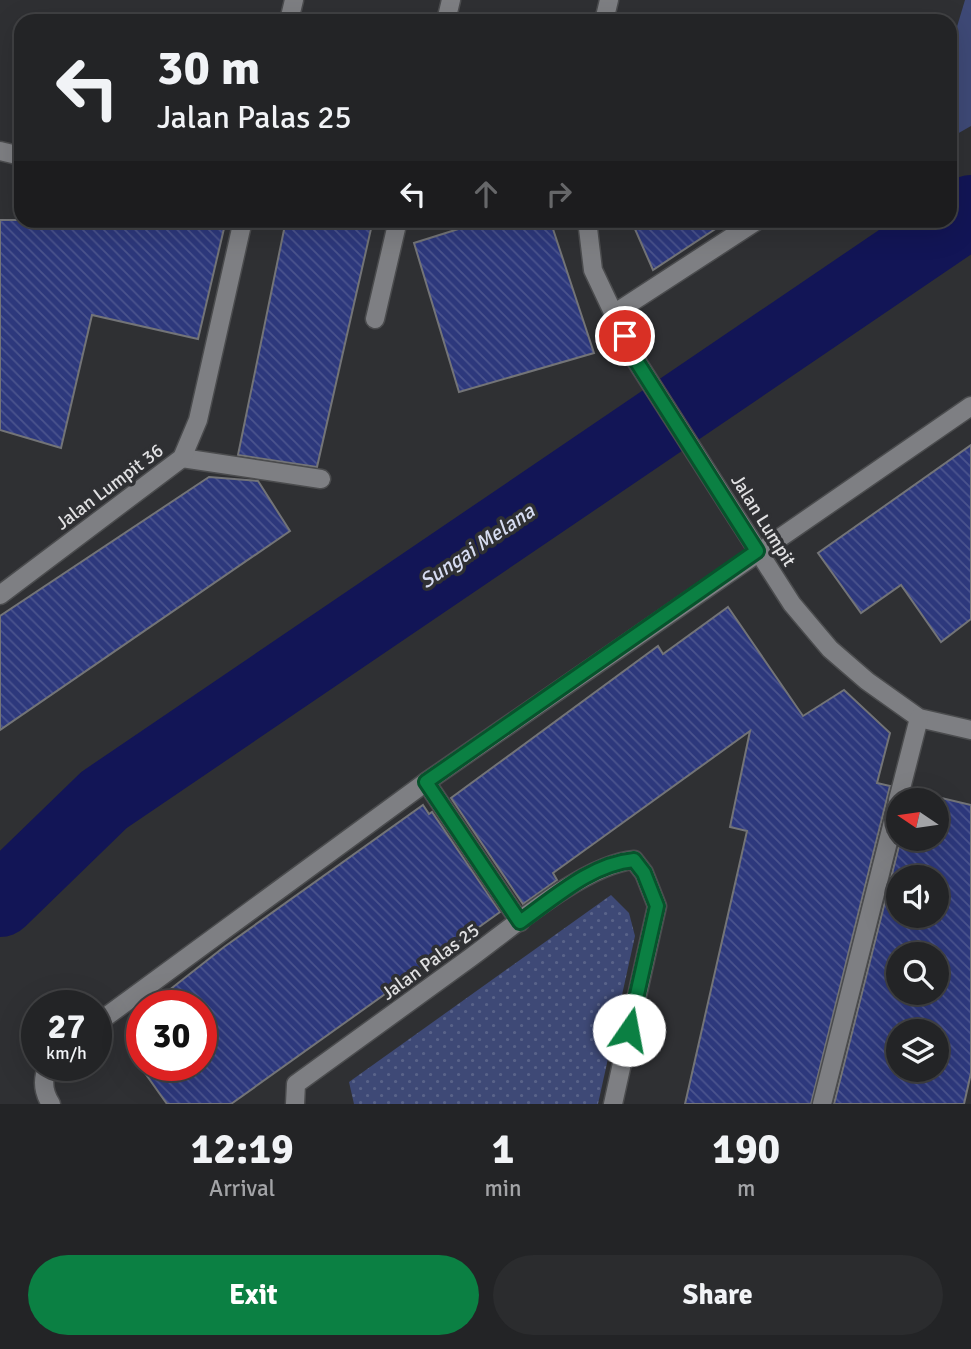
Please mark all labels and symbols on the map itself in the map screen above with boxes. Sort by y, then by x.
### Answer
pin [595,306,655,366]
street label: Jalan Lumpit 36 [51,438,168,535]
street label: Jalan Lumpit [725,470,801,571]
water label: Sungai Melana [415,497,541,594]
north arrow [886,788,948,850]
street label: Jalan Palas 25 [377,918,484,1006]
speed limit sign: 30 [126,990,217,1081]
position arrow [592,993,666,1067]

